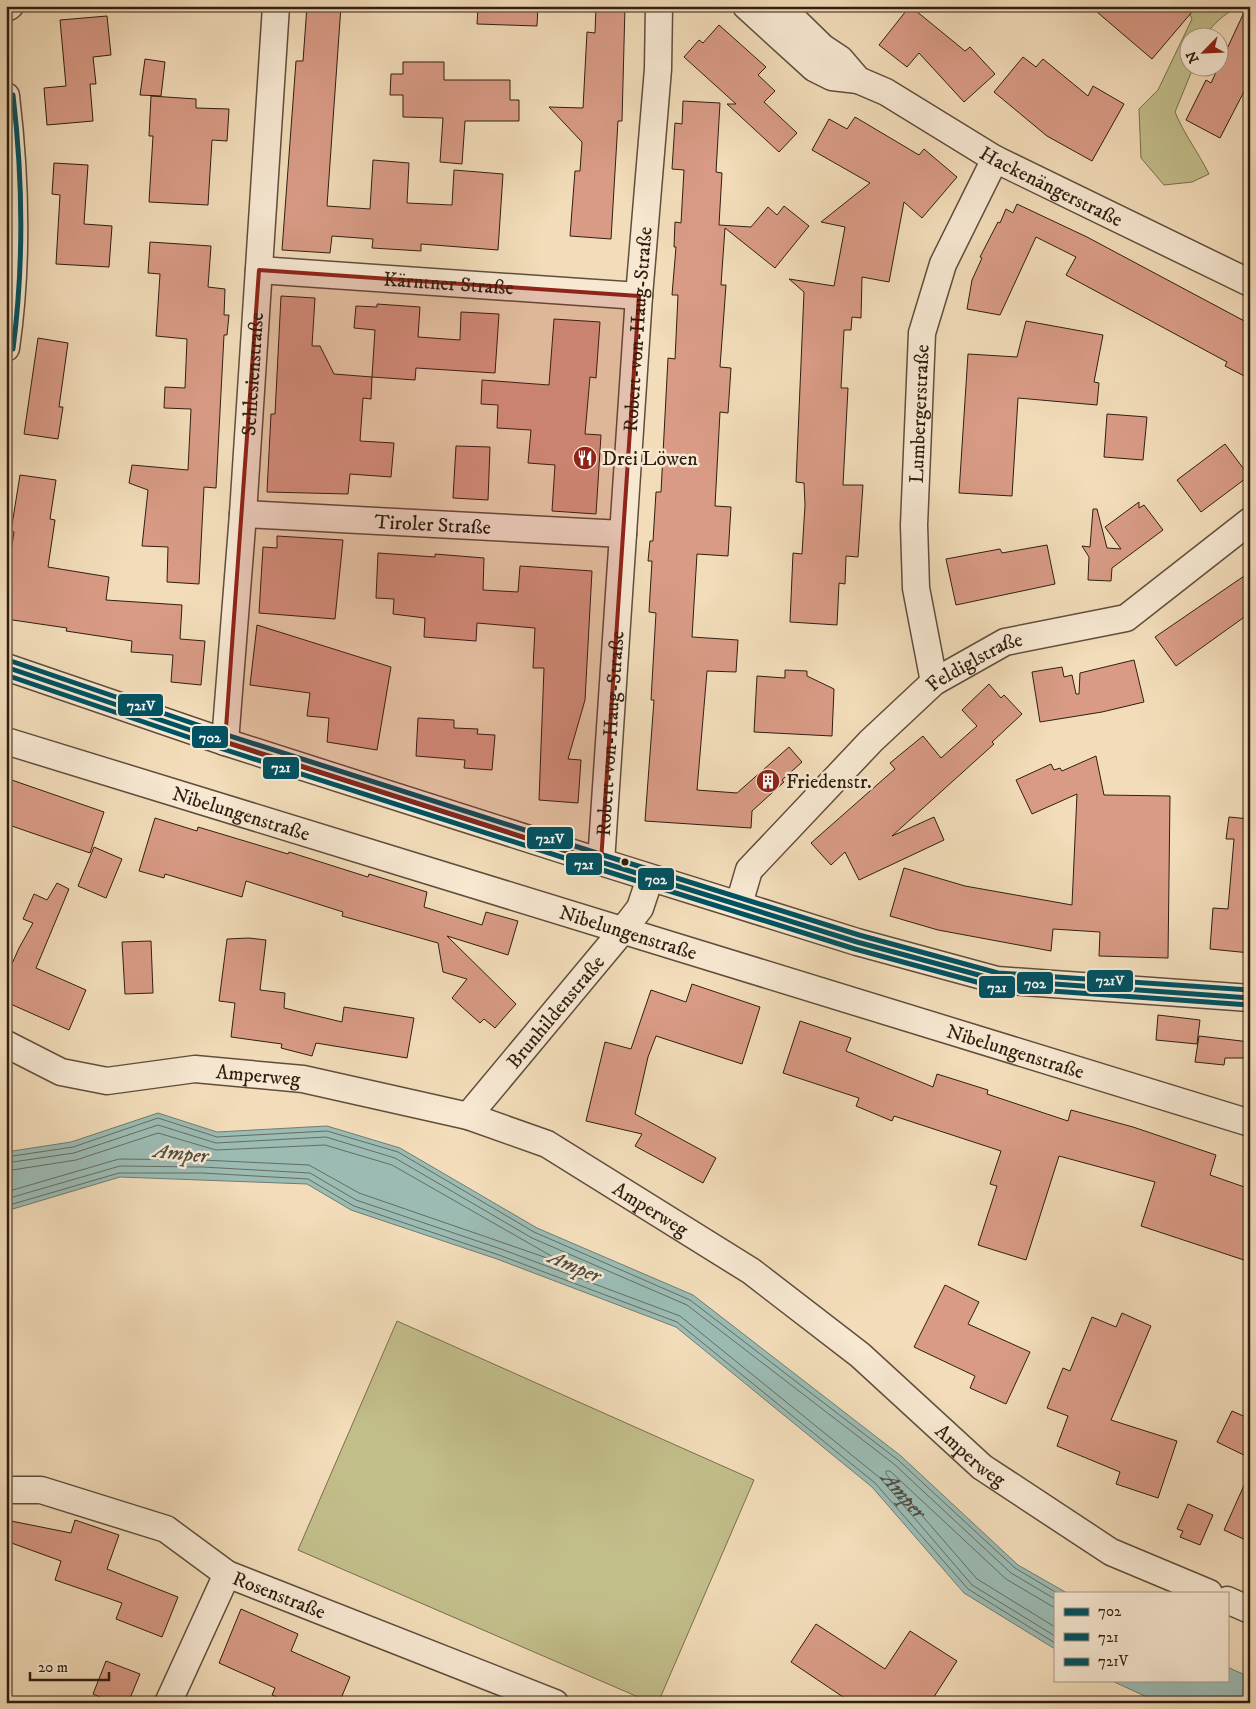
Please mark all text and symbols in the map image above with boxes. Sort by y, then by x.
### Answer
north arrow [1178,28,1228,78]
text: N [1182,48,1204,66]
street label: Hackenängerstraße [974,141,1126,233]
street label: Robert-von-Haug-Straße [619,226,659,433]
street label: Kärntner Straße [383,268,514,301]
street label: Schlesienstraße [237,311,270,437]
street label: Lumbergerstraße [905,344,936,484]
restaurant icon: Drei Löwen [572,445,598,471]
place label: Drei Löwen [602,447,698,472]
street label: Tiroler Straße [374,510,492,541]
street label: Feldiglstraße [921,628,1025,697]
street label: Robert-von-Haug-Straße [592,630,630,837]
line badge: 721V [117,693,164,717]
text: 721V [127,697,156,715]
line badge: 702 [191,725,229,749]
text: 702 [199,729,222,747]
line badge: 721 [262,756,300,780]
text: 721 [271,759,291,777]
building icon: Friedenstr. [755,768,781,794]
place label: Friedenstr. [786,770,872,795]
street label: Nibelungenstraße [169,782,313,848]
line badge: 721V [526,826,574,850]
text: 721V [536,830,565,848]
line badge: 721 [565,852,603,876]
text: 721 [574,856,594,874]
unlabelled marker [620,857,630,867]
line badge: 702 [637,867,675,891]
text: 702 [645,871,668,889]
street label: Nibelungenstraße [556,901,700,966]
street label: Brunhildenstraße [502,951,611,1074]
line badge: 721V [1086,969,1134,993]
line badge: 702 [1016,971,1054,995]
text: 721V [1096,972,1125,990]
line badge: 721 [978,975,1016,999]
text: 702 [1024,975,1047,993]
text: 721 [987,979,1007,997]
street label: Nibelungenstraße [943,1020,1087,1085]
street label: Amperweg [215,1060,302,1093]
water label: Amper [151,1138,211,1170]
street label: Amperweg [607,1177,693,1243]
water label: Amper [543,1244,606,1290]
street label: Amperweg [929,1419,1010,1493]
water label: Amper [874,1465,932,1526]
street label: Rosenstraße [229,1566,329,1626]
legend [1054,1592,1228,1682]
text: 702 [1098,1602,1122,1621]
text: 721 [1098,1628,1119,1647]
scale bar [30,1649,109,1681]
text: 721V [1098,1652,1129,1671]
text: 20 m [38,1658,68,1677]

